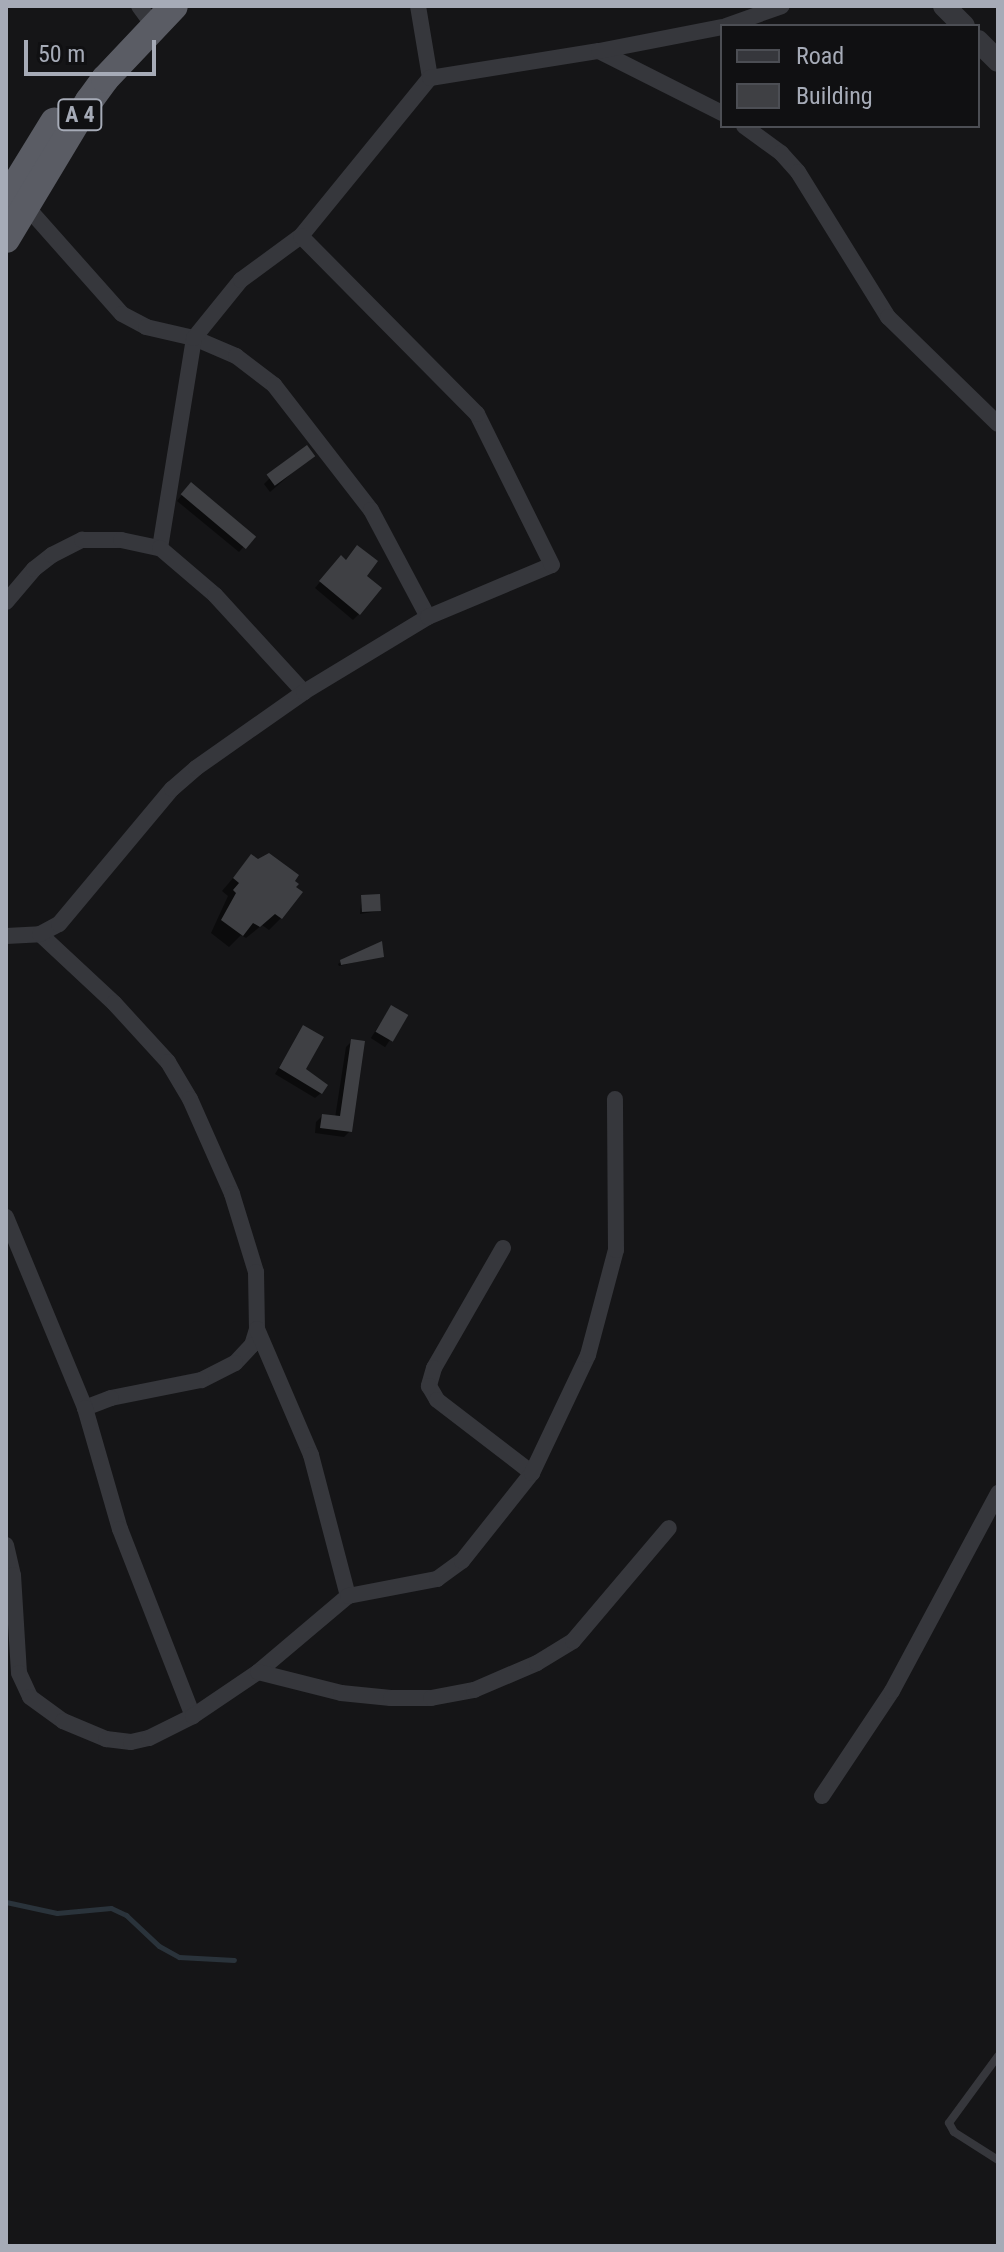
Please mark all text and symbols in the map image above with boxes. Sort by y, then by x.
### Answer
scale bar [28,24,160,74]
legend [720,24,980,128]
text: 50 m [38,40,85,68]
text: Road [796,42,844,70]
text: Building [796,82,873,110]
road number: A 4 [56,97,104,133]

